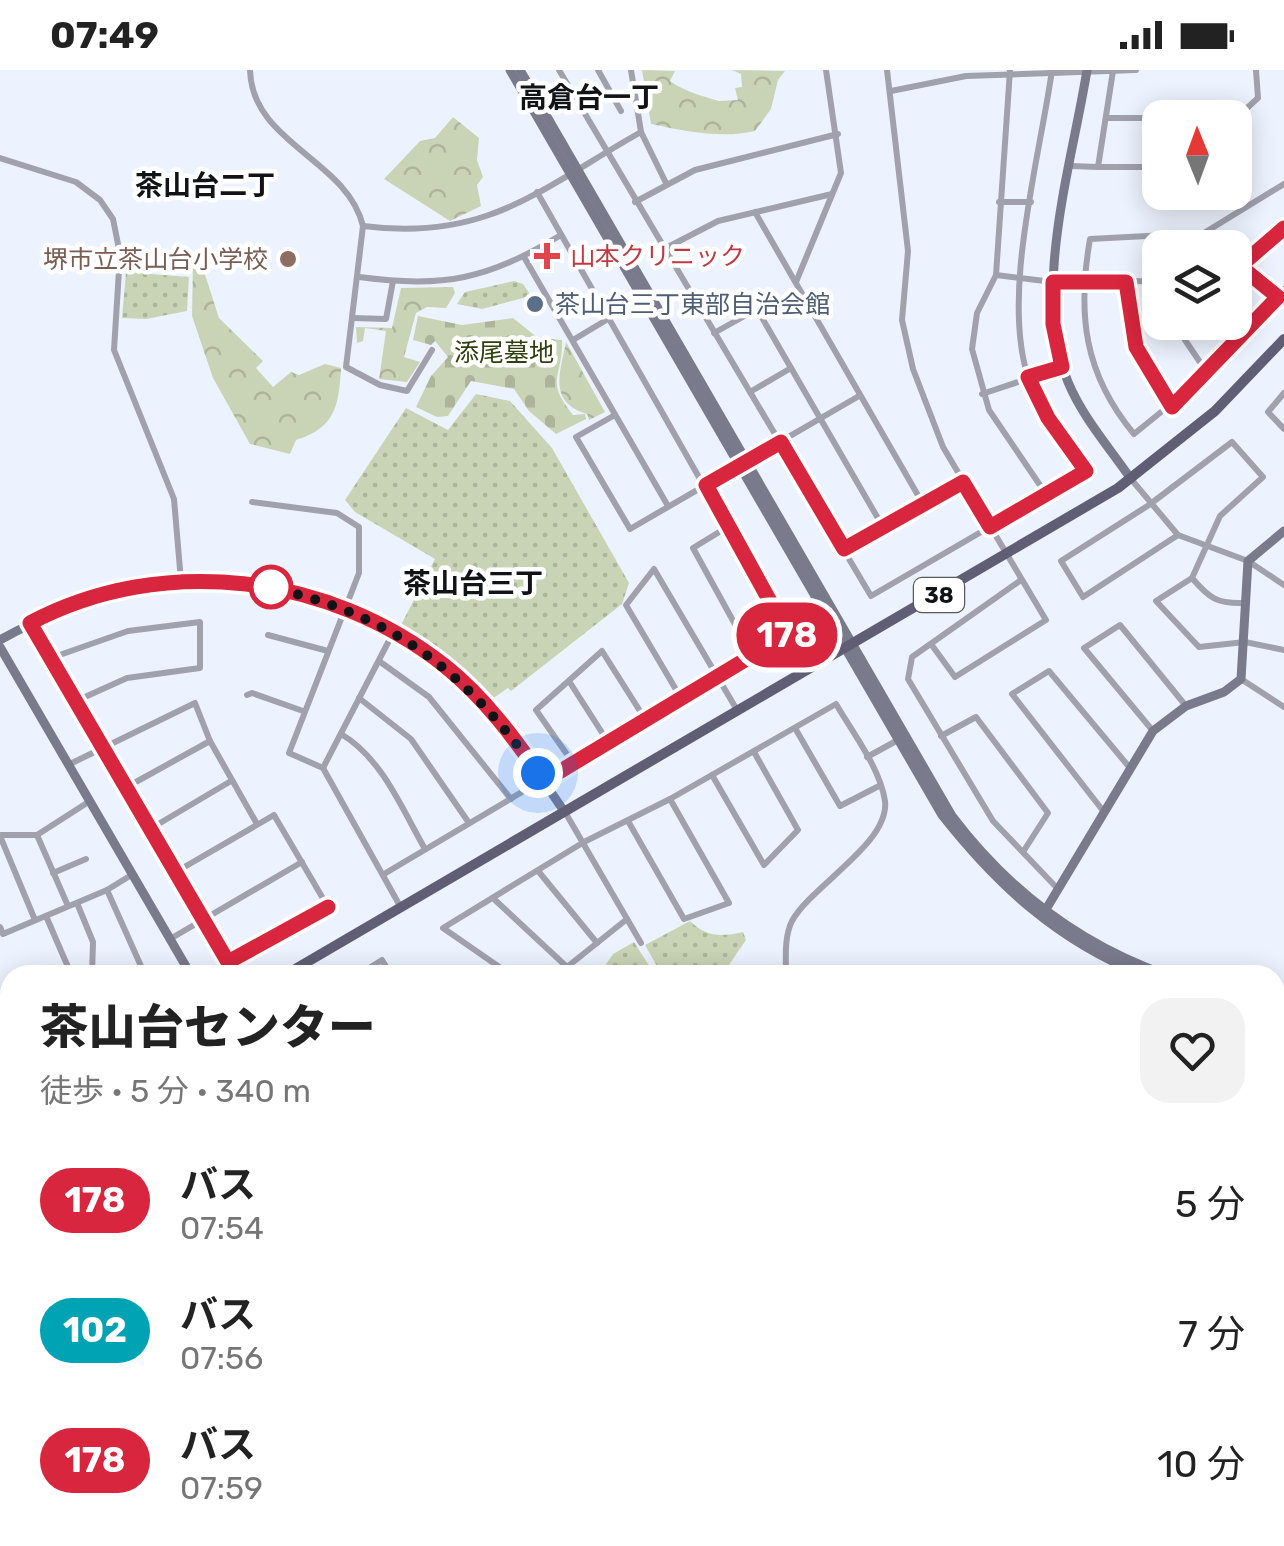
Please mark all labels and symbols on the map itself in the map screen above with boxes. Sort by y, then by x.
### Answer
district label: 高倉台一丁 [519,81,659,114]
north arrow [1142,100,1252,210]
district label: 茶山台二丁 [135,169,275,202]
place label: 山本クリニック [570,242,745,271]
marker: 山本クリニック [534,243,560,269]
place label: 堺市立茶山台小学校 [43,245,268,274]
marker: 堺市立茶山台小学校 [277,248,299,270]
place label: 茶山台三丁東部自治会館 [555,290,830,319]
marker: 茶山台三丁東部自治会館 [524,293,546,315]
park label: 添尾墓地 [454,338,554,367]
unlabelled marker [250,566,292,608]
district label: 茶山台三丁 [403,567,543,600]
road number: 38 [914,578,964,612]
line badge: 178 [730,602,844,668]
your location [513,748,563,798]

